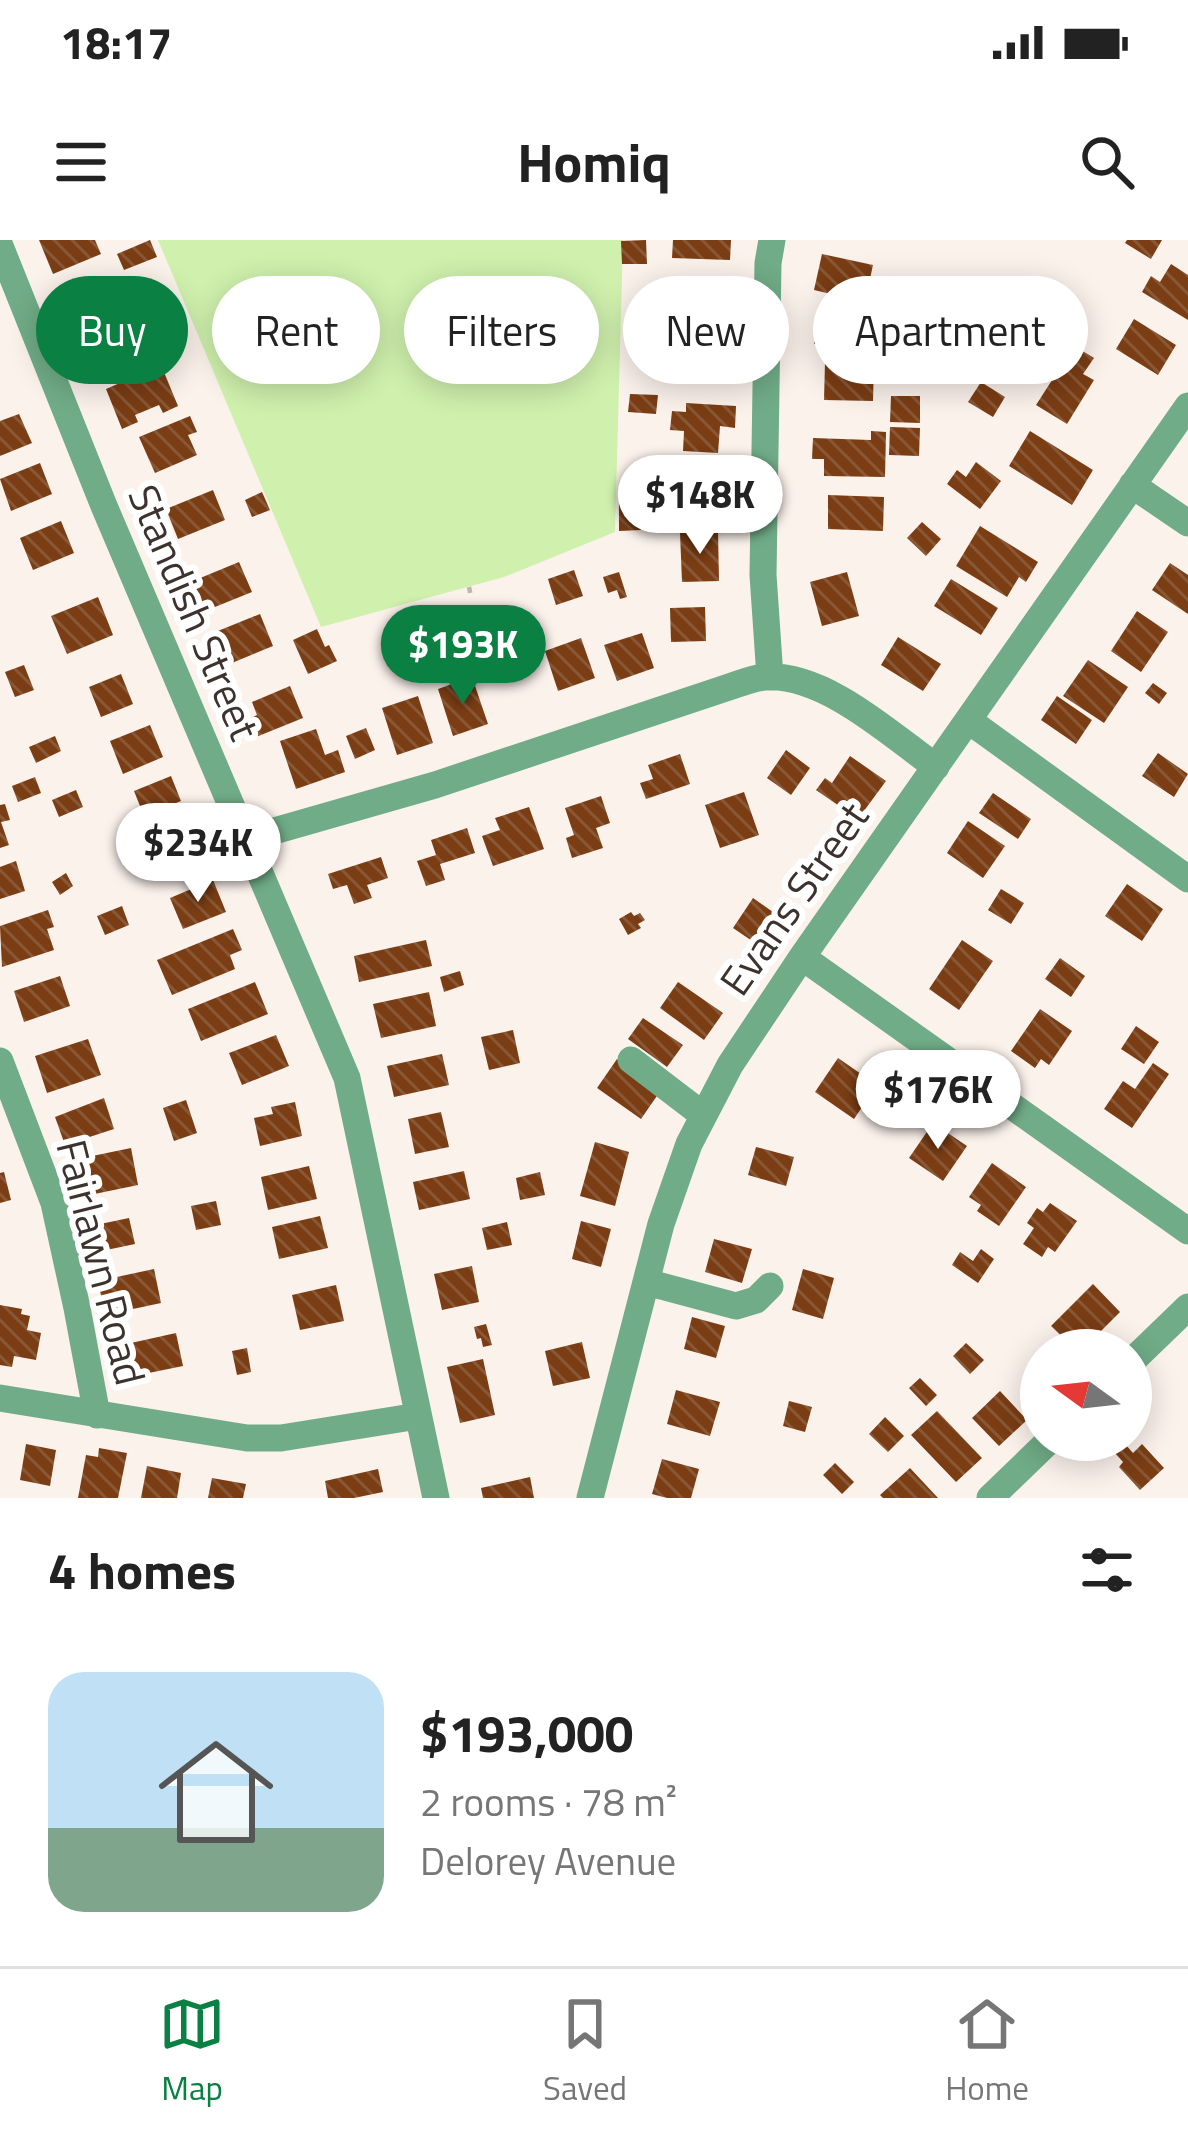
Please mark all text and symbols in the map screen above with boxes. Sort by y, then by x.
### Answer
text: 18:17 [60,8,172,76]
text: Homiq [517,121,671,203]
icon: menu [48,129,114,195]
icon: search [1074,129,1140,195]
chip: Buy [36,276,188,384]
chip: Rent [212,276,380,384]
chip: Filters [404,276,599,384]
chip: New [623,276,789,384]
chip: Apartment [813,276,1088,384]
pin: $148K [616,455,784,557]
text: $148K [645,464,755,523]
street label: Standish Street [112,474,278,750]
pin: $193K [379,605,547,707]
text: $193K [408,614,518,673]
street label: Evans Street [703,788,883,1008]
pin: $234K [114,803,282,905]
text: $234K [143,812,253,871]
pin: $176K [854,1050,1022,1152]
text: $176K [883,1059,993,1118]
street label: Fairlawn Road [41,1133,163,1391]
north arrow [1020,1329,1152,1461]
map controls [1020,1329,1152,1461]
text: 4 homes [48,1531,236,1609]
icon: filters [1074,1537,1140,1603]
text: $193,000 [420,1694,633,1772]
icon: home [144,1720,288,1864]
text: 2 rooms · 78 m² [420,1772,677,1831]
text: Delorey Avenue [420,1831,676,1890]
tab: Map [159,1991,225,2113]
tab: Saved [543,1991,627,2113]
tab: Home [945,1991,1029,2113]

